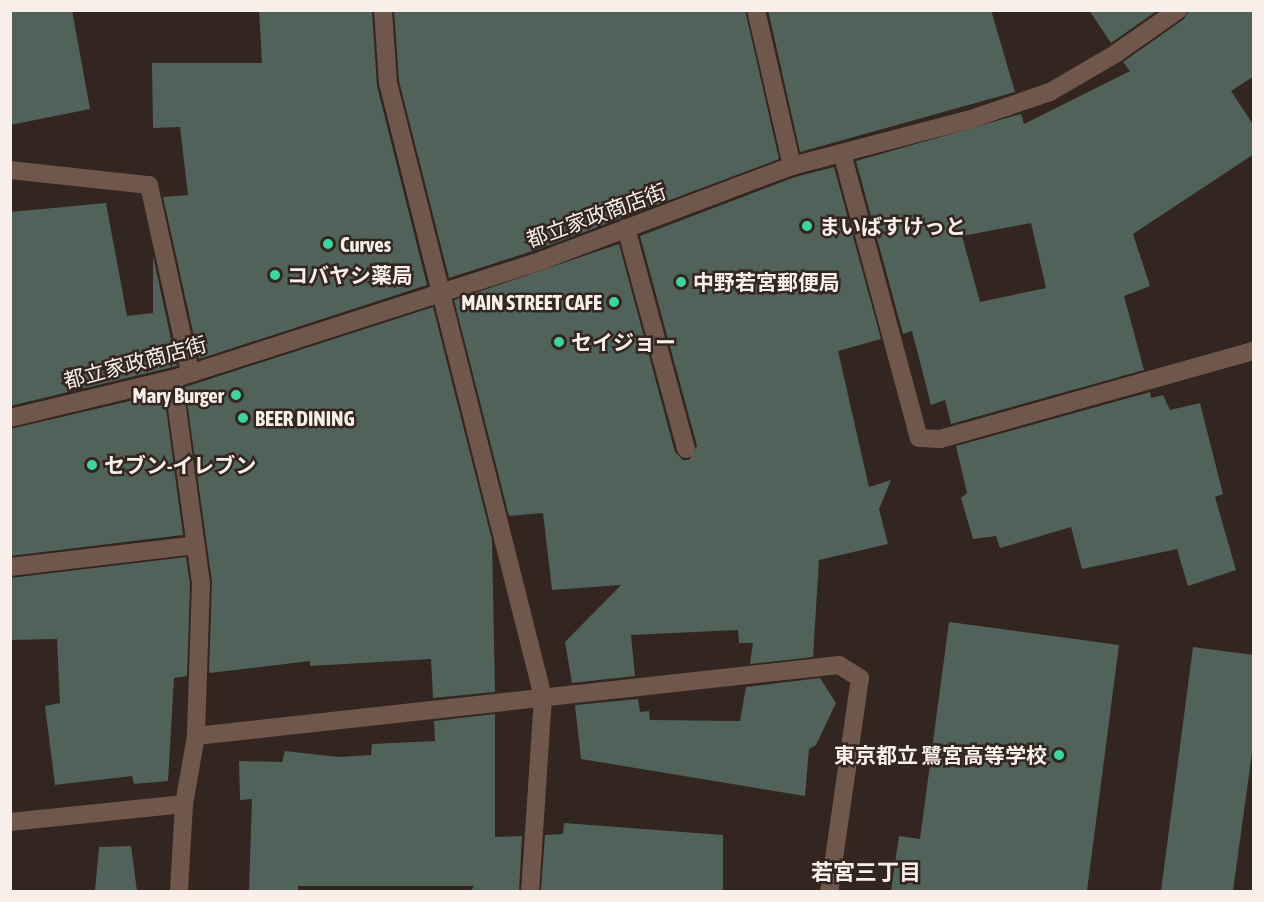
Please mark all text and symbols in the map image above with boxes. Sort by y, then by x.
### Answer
street label: 都立家政商店街 [523,178,669,252]
place label: まいばすけっと [819,213,966,239]
marker: まいばすけっと [800,219,814,233]
place label: Curves [340,231,391,257]
marker: Curves [321,237,335,251]
place label: コバヤシ薬局 [287,262,413,288]
marker: コバヤシ薬局 [268,268,282,282]
place label: 中野若宮郵便局 [693,269,840,295]
marker: 中野若宮郵便局 [674,275,688,289]
place label: MAIN STREET CAFE [461,289,602,315]
marker: MAIN STREET CAFE [607,295,621,309]
place label: セイジョー [571,329,676,355]
street label: 都立家政商店街 [61,331,209,393]
marker: セイジョー [552,335,566,349]
place label: Mary Burger [132,382,224,408]
marker: Mary Burger [229,388,243,402]
place label: BEER DINING [255,405,355,431]
marker: BEER DINING [236,411,250,425]
place label: セブン-イレブン [104,452,256,478]
marker: セブン-イレブン [85,458,99,472]
place label: 東京都立 鷺宮高等学校 [834,742,1047,768]
marker: 東京都立 鷺宮高等学校 [1052,748,1066,762]
district label: 若宮三丁目 [811,860,921,886]

